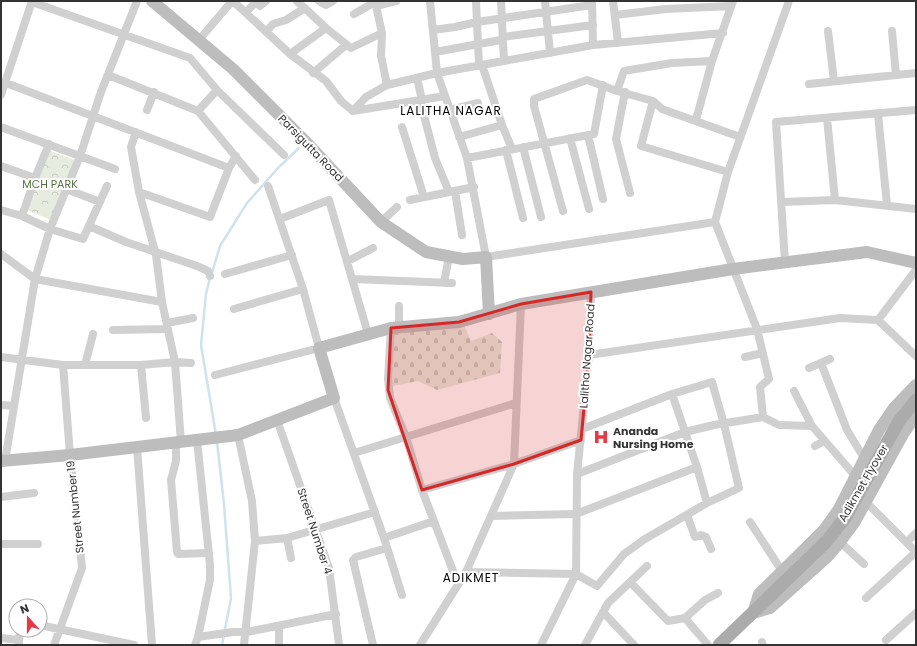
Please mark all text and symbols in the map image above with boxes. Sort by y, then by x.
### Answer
district label: LALITHA NAGAR [400,102,502,119]
street label: Parsigutta Road [275,111,347,185]
park label: MCH PARK [22,176,78,192]
street label: Lalitha Nagar Road [575,303,599,409]
place label: Ananda Nursing Home [613,423,694,452]
hospital icon: Ananda Nursing Home [592,428,610,446]
street label: Adikmet Flyover [834,441,892,525]
street label: Street Number 19 [62,460,88,554]
street label: Street Number 4 [294,486,336,576]
district label: ADIKMET [443,569,499,586]
north arrow [8,598,48,638]
text: N [18,600,31,618]

